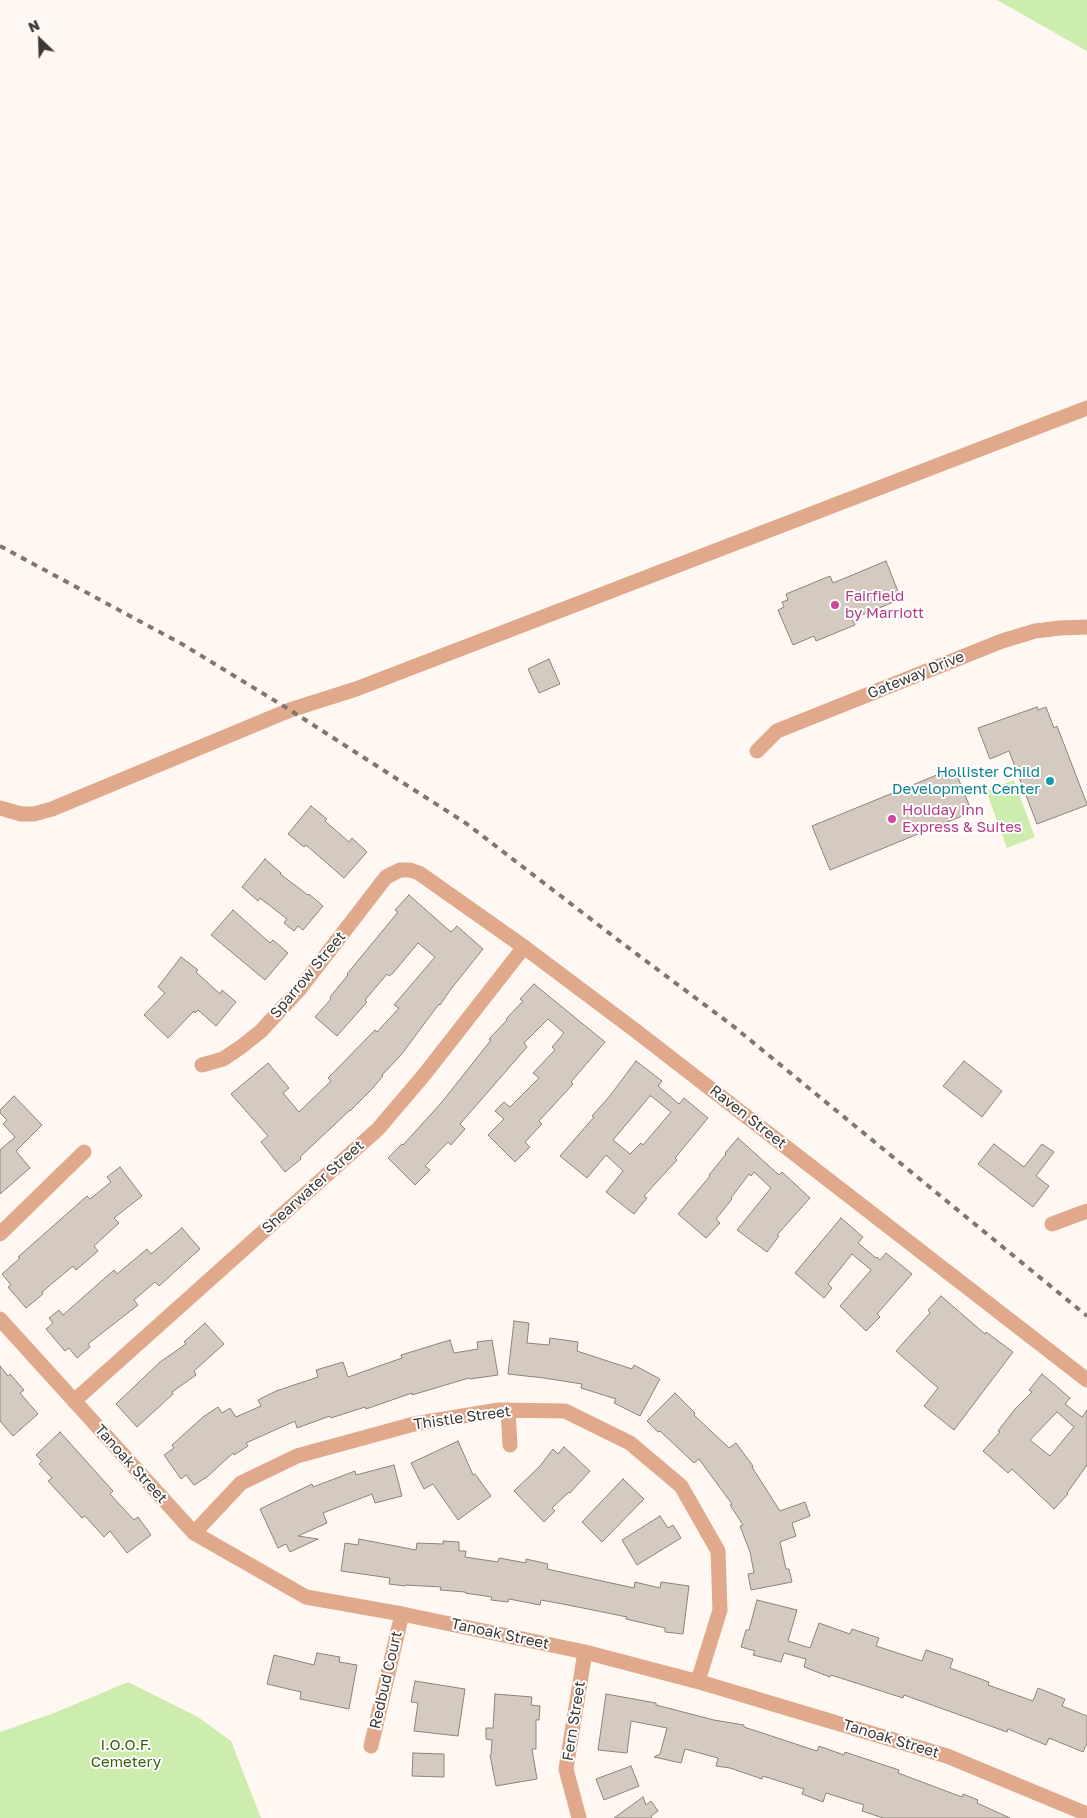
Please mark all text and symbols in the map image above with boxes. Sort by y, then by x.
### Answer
north arrow [15,15,65,65]
text: N [25,16,42,36]
place label: Fairfield by Marriott [845,587,924,622]
marker: Fairfield by Marriott [829,599,841,611]
street label: Gateway Drive [865,647,967,703]
place label: Hollister Child Development Center [892,763,1040,798]
marker: Hollister Child Development Center [1044,775,1056,787]
place label: Holiday Inn Express & Suites [902,801,1022,836]
marker: Holiday Inn Express & Suites [886,813,898,825]
street label: Sparrow Street [266,928,350,1022]
street label: Raven Street [706,1081,790,1153]
street label: Shearwater Street [258,1136,368,1238]
street label: Thistle Street [412,1402,512,1434]
street label: Tanoak Street [91,1421,171,1507]
street label: Tanoak Street [449,1615,551,1653]
street label: Redbud Court [366,1629,406,1731]
street label: Fern Street [559,1680,589,1762]
street label: Tanoak Street [841,1716,941,1762]
park label: I.O.O.F. Cemetery [91,1736,161,1771]

